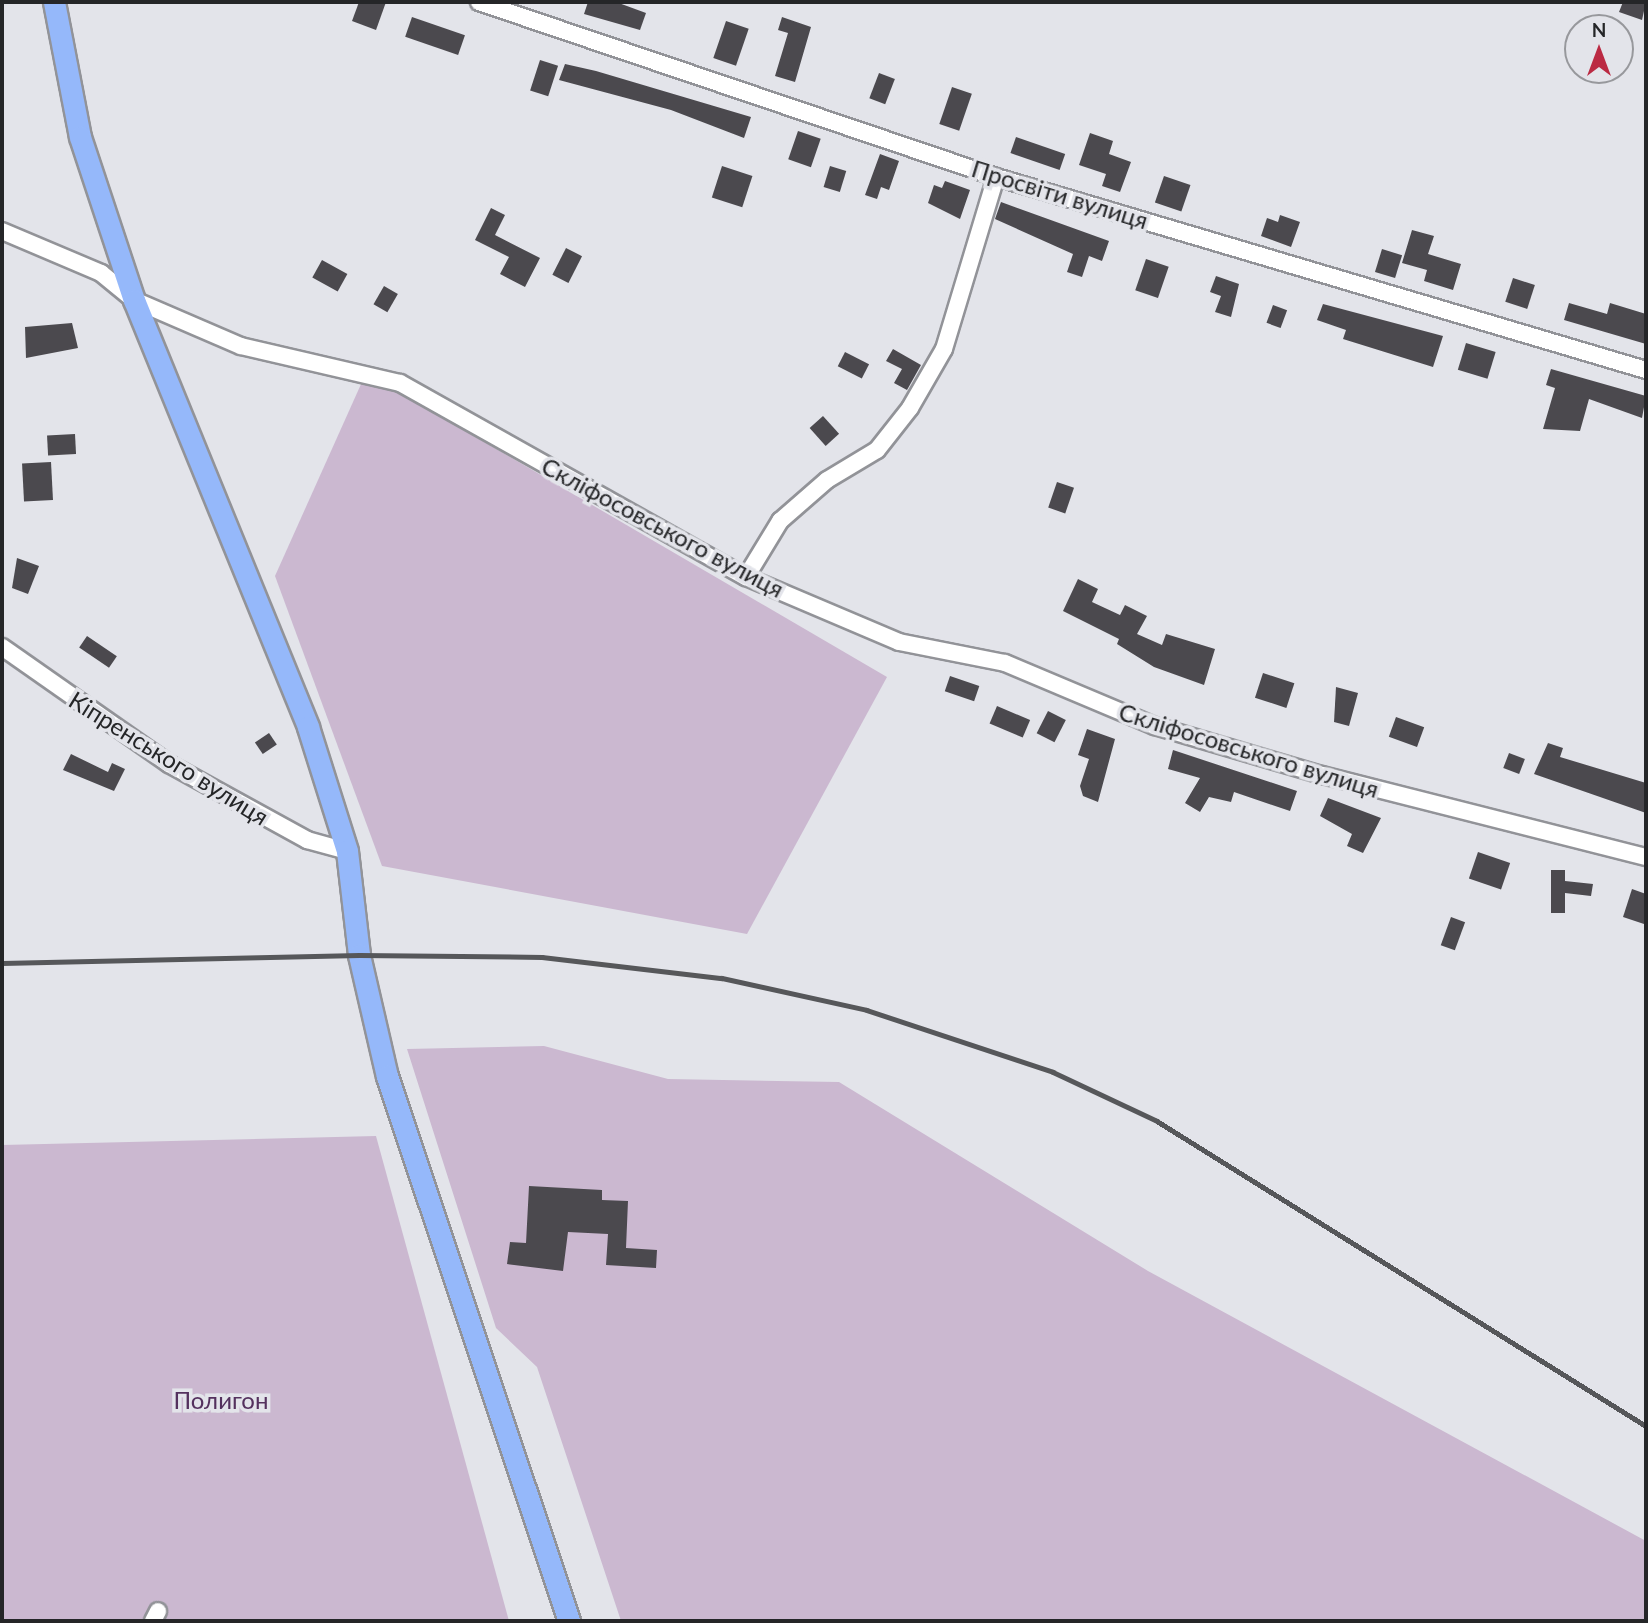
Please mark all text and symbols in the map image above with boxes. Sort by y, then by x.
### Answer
north arrow [1564,14,1634,84]
text: N [1592,18,1606,41]
street label: Просвіти вулиця [968,154,1152,234]
street label: Скліфосовського вулиця [537,451,789,603]
street label: Кіпренського вулиця [64,685,274,831]
street label: Скліфосовського вулиця [1116,697,1382,803]
park label: Полигон [174,1386,268,1414]

